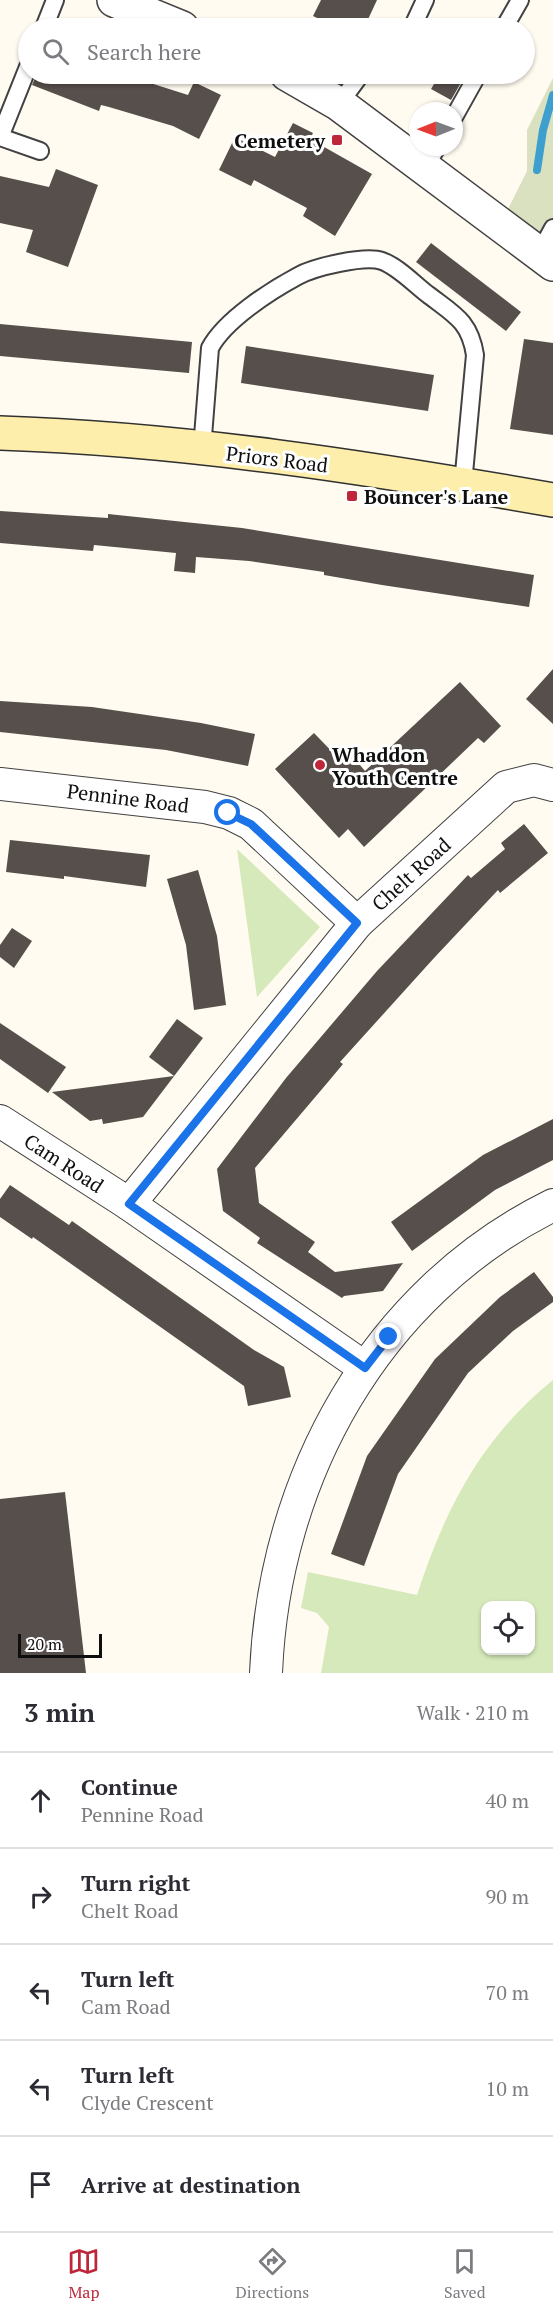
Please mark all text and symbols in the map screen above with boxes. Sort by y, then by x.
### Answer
search box [18,18,535,84]
icon: search [39,35,72,68]
text: Search here [87,37,201,66]
north arrow [409,102,463,156]
place label: Cemetery [234,127,325,154]
marker: Cemetery [330,133,344,147]
street label: Priors Road [224,439,330,479]
place label: Bouncer's Lane [364,483,509,510]
marker: Bouncer's Lane [345,489,359,503]
place label: Whaddon Youth Centre [332,741,458,791]
marker: Whaddon Youth Centre [313,758,327,772]
street label: Pennine Road [66,777,190,819]
route start [214,799,240,825]
street label: Chelt Road [366,831,456,917]
street label: Cam Road [19,1127,109,1199]
route end [375,1323,401,1349]
map controls [481,1601,535,1655]
button: locate [481,1601,535,1655]
scale bar [18,1631,102,1658]
text: 20 m [27,1633,62,1655]
text: 3 min [24,1695,95,1729]
text: Walk · 210 m [417,1699,529,1726]
text: Continue [81,1772,178,1801]
icon: ahead [24,1784,57,1817]
text: 40 m [486,1787,529,1814]
text: Pennine Road [81,1801,204,1828]
text: Turn right [81,1868,190,1897]
icon: right [24,1880,57,1913]
text: 90 m [486,1883,529,1910]
text: Chelt Road [81,1897,179,1924]
text: Turn left [81,1964,174,1993]
icon: left [24,1976,57,2009]
text: 70 m [486,1979,529,2006]
text: Cam Road [81,1993,171,2020]
text: Turn left [81,2060,174,2089]
icon: left [24,2072,57,2105]
text: 10 m [486,2075,529,2102]
text: Clyde Crescent [81,2089,214,2116]
icon: arrive [24,2168,57,2201]
text: Arrive at destination [81,2170,300,2199]
tab: Map [67,2245,100,2303]
tab: Directions [235,2245,309,2303]
tab: Saved [444,2245,486,2303]

